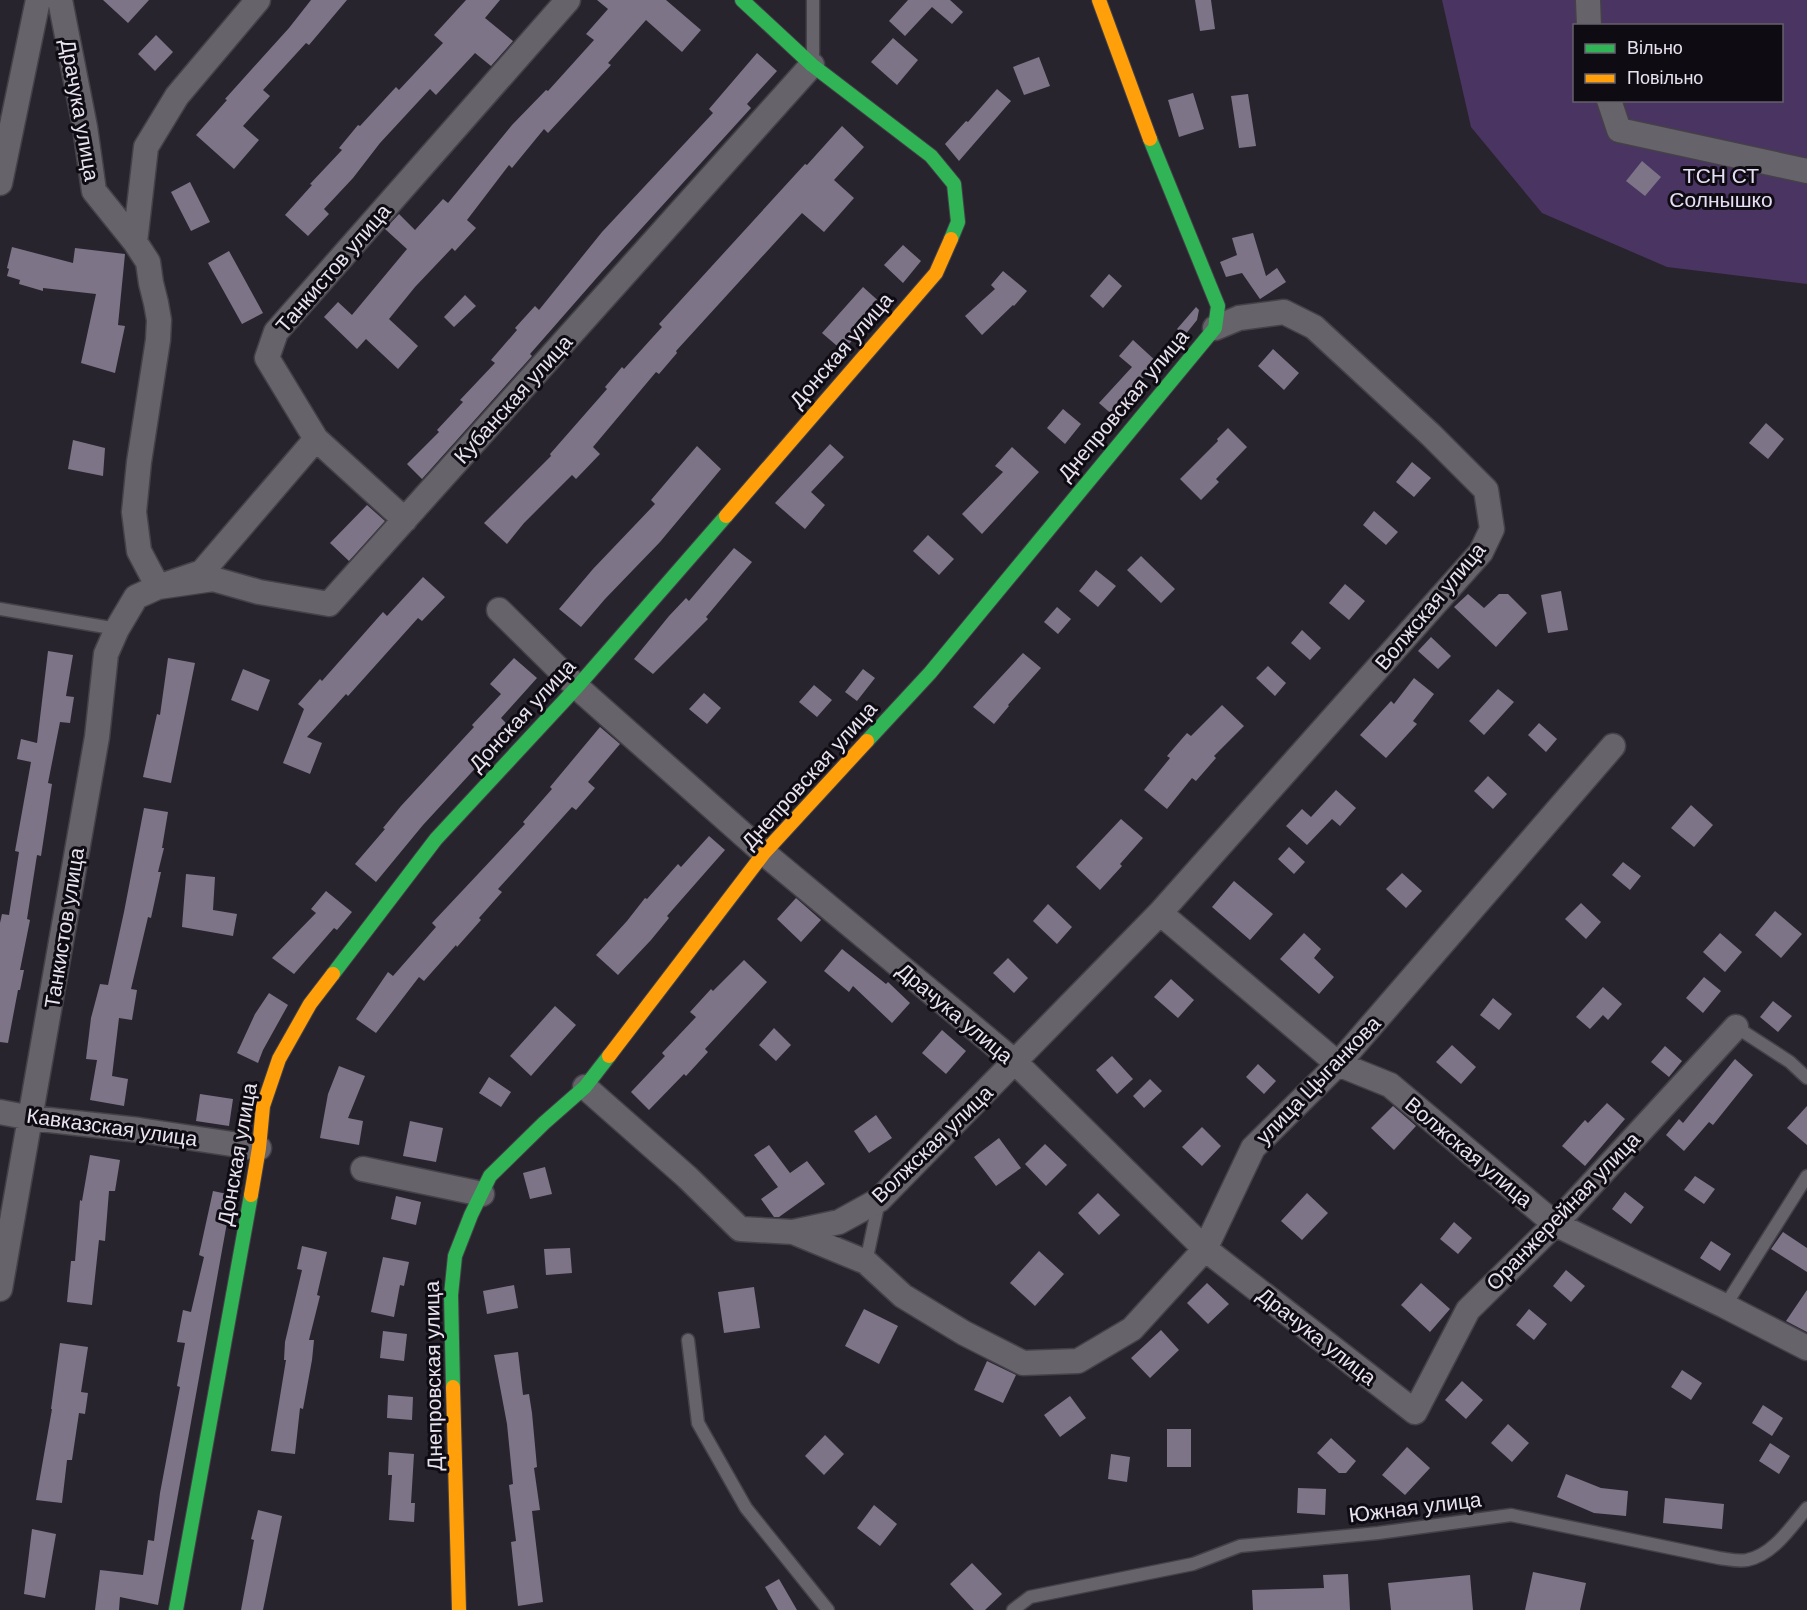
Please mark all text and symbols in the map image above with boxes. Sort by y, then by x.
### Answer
legend [1573,24,1783,102]
street label: Драчука улица [56,37,104,183]
text: Вільно [1627,38,1683,58]
text: Повільно [1627,68,1703,88]
park label: ТСН СТ Солнышко [1669,164,1773,211]
street label: Танкистов улица [271,199,395,337]
street label: Донская улица [785,288,897,412]
street label: Днепровская улица [1053,325,1193,485]
street label: Кубанская улица [449,330,577,468]
street label: Волжская улица [1370,538,1490,674]
street label: Донская улица [464,654,580,776]
street label: Днепровская улица [737,697,881,853]
street label: Танкистов улица [40,846,88,1010]
street label: Драчука улица [893,958,1018,1068]
street label: улица Цыганкова [1251,1011,1385,1149]
street label: Донская улица [213,1081,261,1227]
street label: Волжская улица [867,1081,997,1207]
street label: Волжская улица [1401,1092,1537,1212]
street label: Кавказская улица [25,1104,199,1150]
street label: Оранжерейная улица [1482,1127,1645,1295]
street label: Днепровская улица [420,1281,446,1471]
street label: Драчука улица [1253,1283,1381,1389]
street label: Южная улица [1347,1487,1483,1527]

